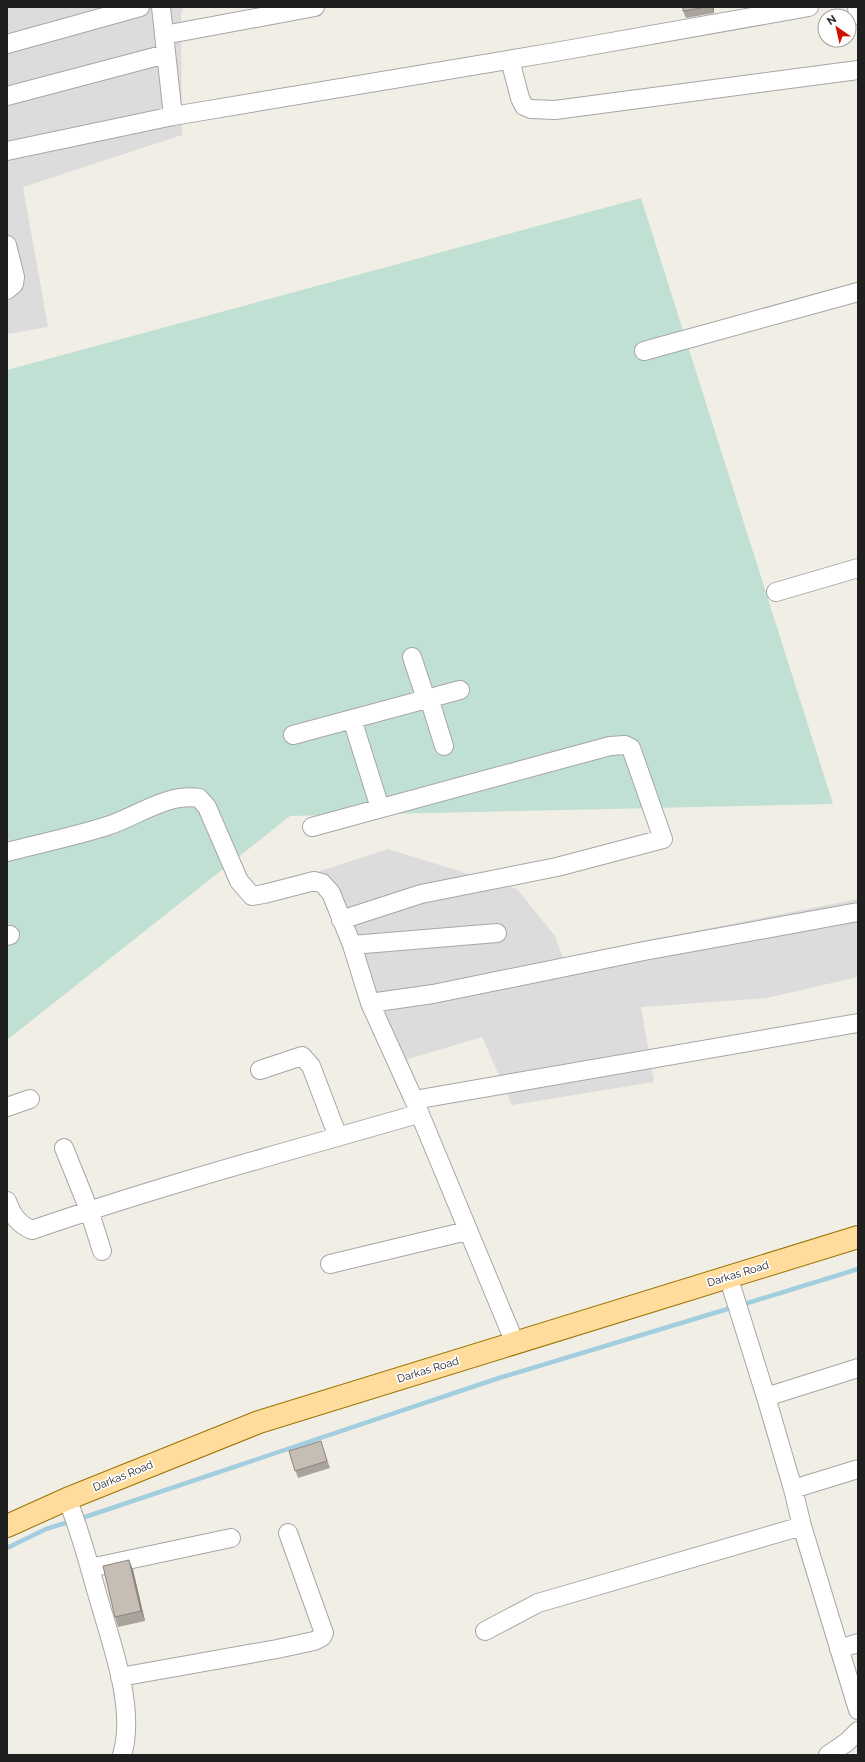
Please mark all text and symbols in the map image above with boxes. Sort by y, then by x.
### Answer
north arrow [817,8,857,48]
text: N [825,12,839,28]
street label: Darkas Road [705,1258,771,1290]
street label: Darkas Road [395,1354,461,1386]
street label: Darkas Road [91,1458,155,1494]

